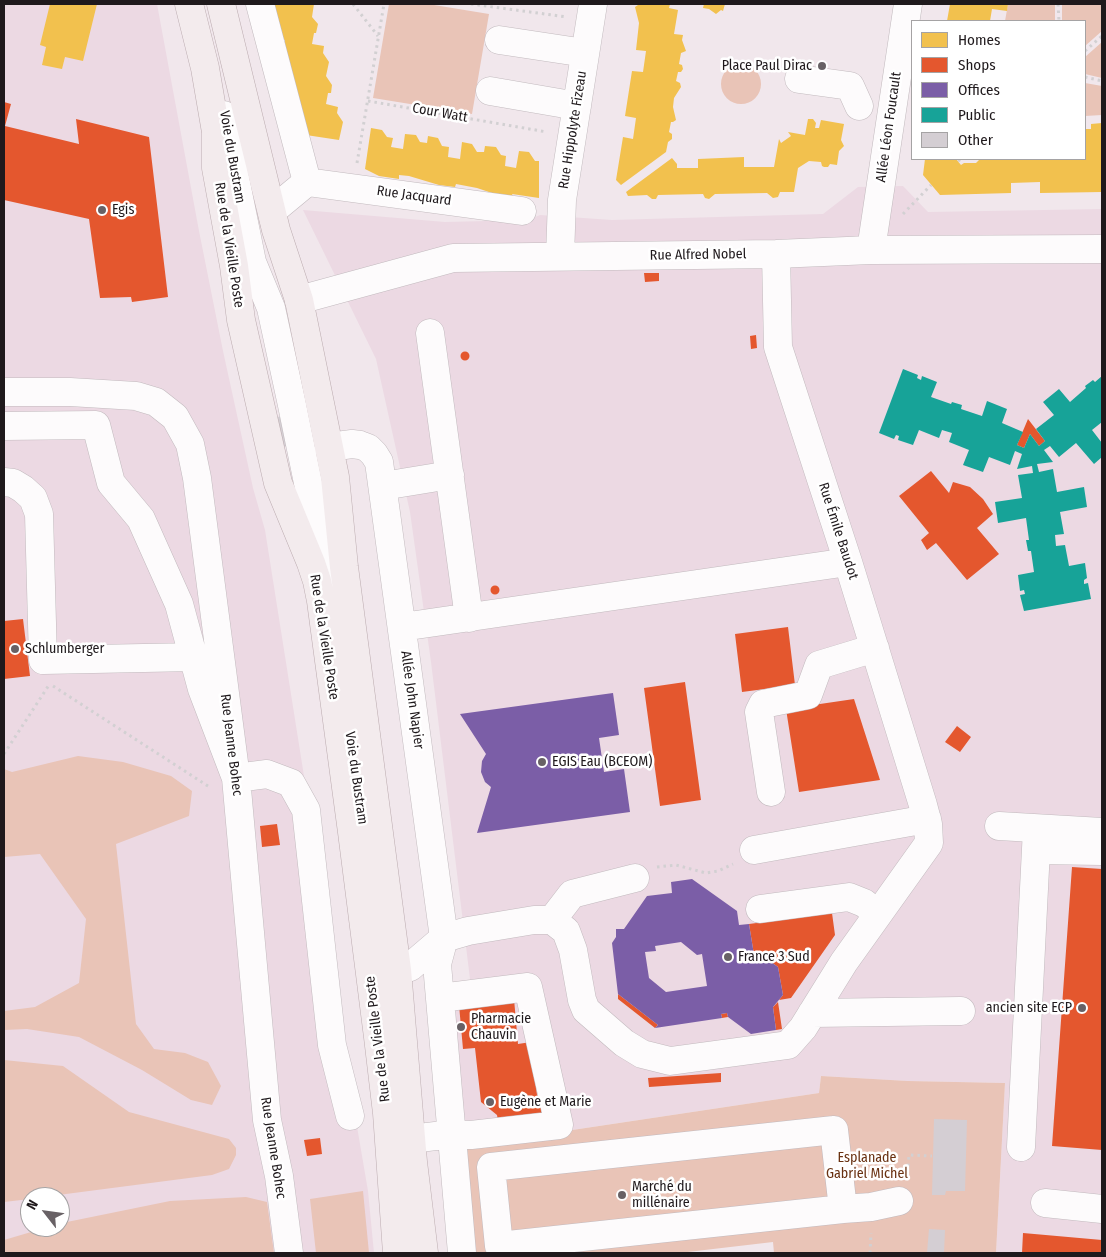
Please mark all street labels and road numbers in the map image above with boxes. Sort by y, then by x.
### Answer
street label: Rue Hippolyte Fizeau [555,70,591,190]
street label: Allée Léon Foucault [873,71,905,183]
street label: Cour Watt [411,100,469,126]
street label: Voie du Bustram [216,109,248,205]
street label: Rue de la Vieille Poste [211,181,247,309]
street label: Rue Jacquard [376,182,452,210]
street label: Rue Alfred Nobel [650,246,746,264]
street label: Rue Émile Baudot [814,480,862,582]
street label: Rue de la Vieille Poste [306,573,342,701]
street label: Allée John Napier [397,650,427,750]
street label: Rue Jeanne Bohec [216,693,246,797]
street label: Voie du Bustram [341,730,371,826]
street label: Rue de la Vieille Poste [362,975,394,1103]
street label: Rue Jeanne Bohec [257,1096,289,1200]

